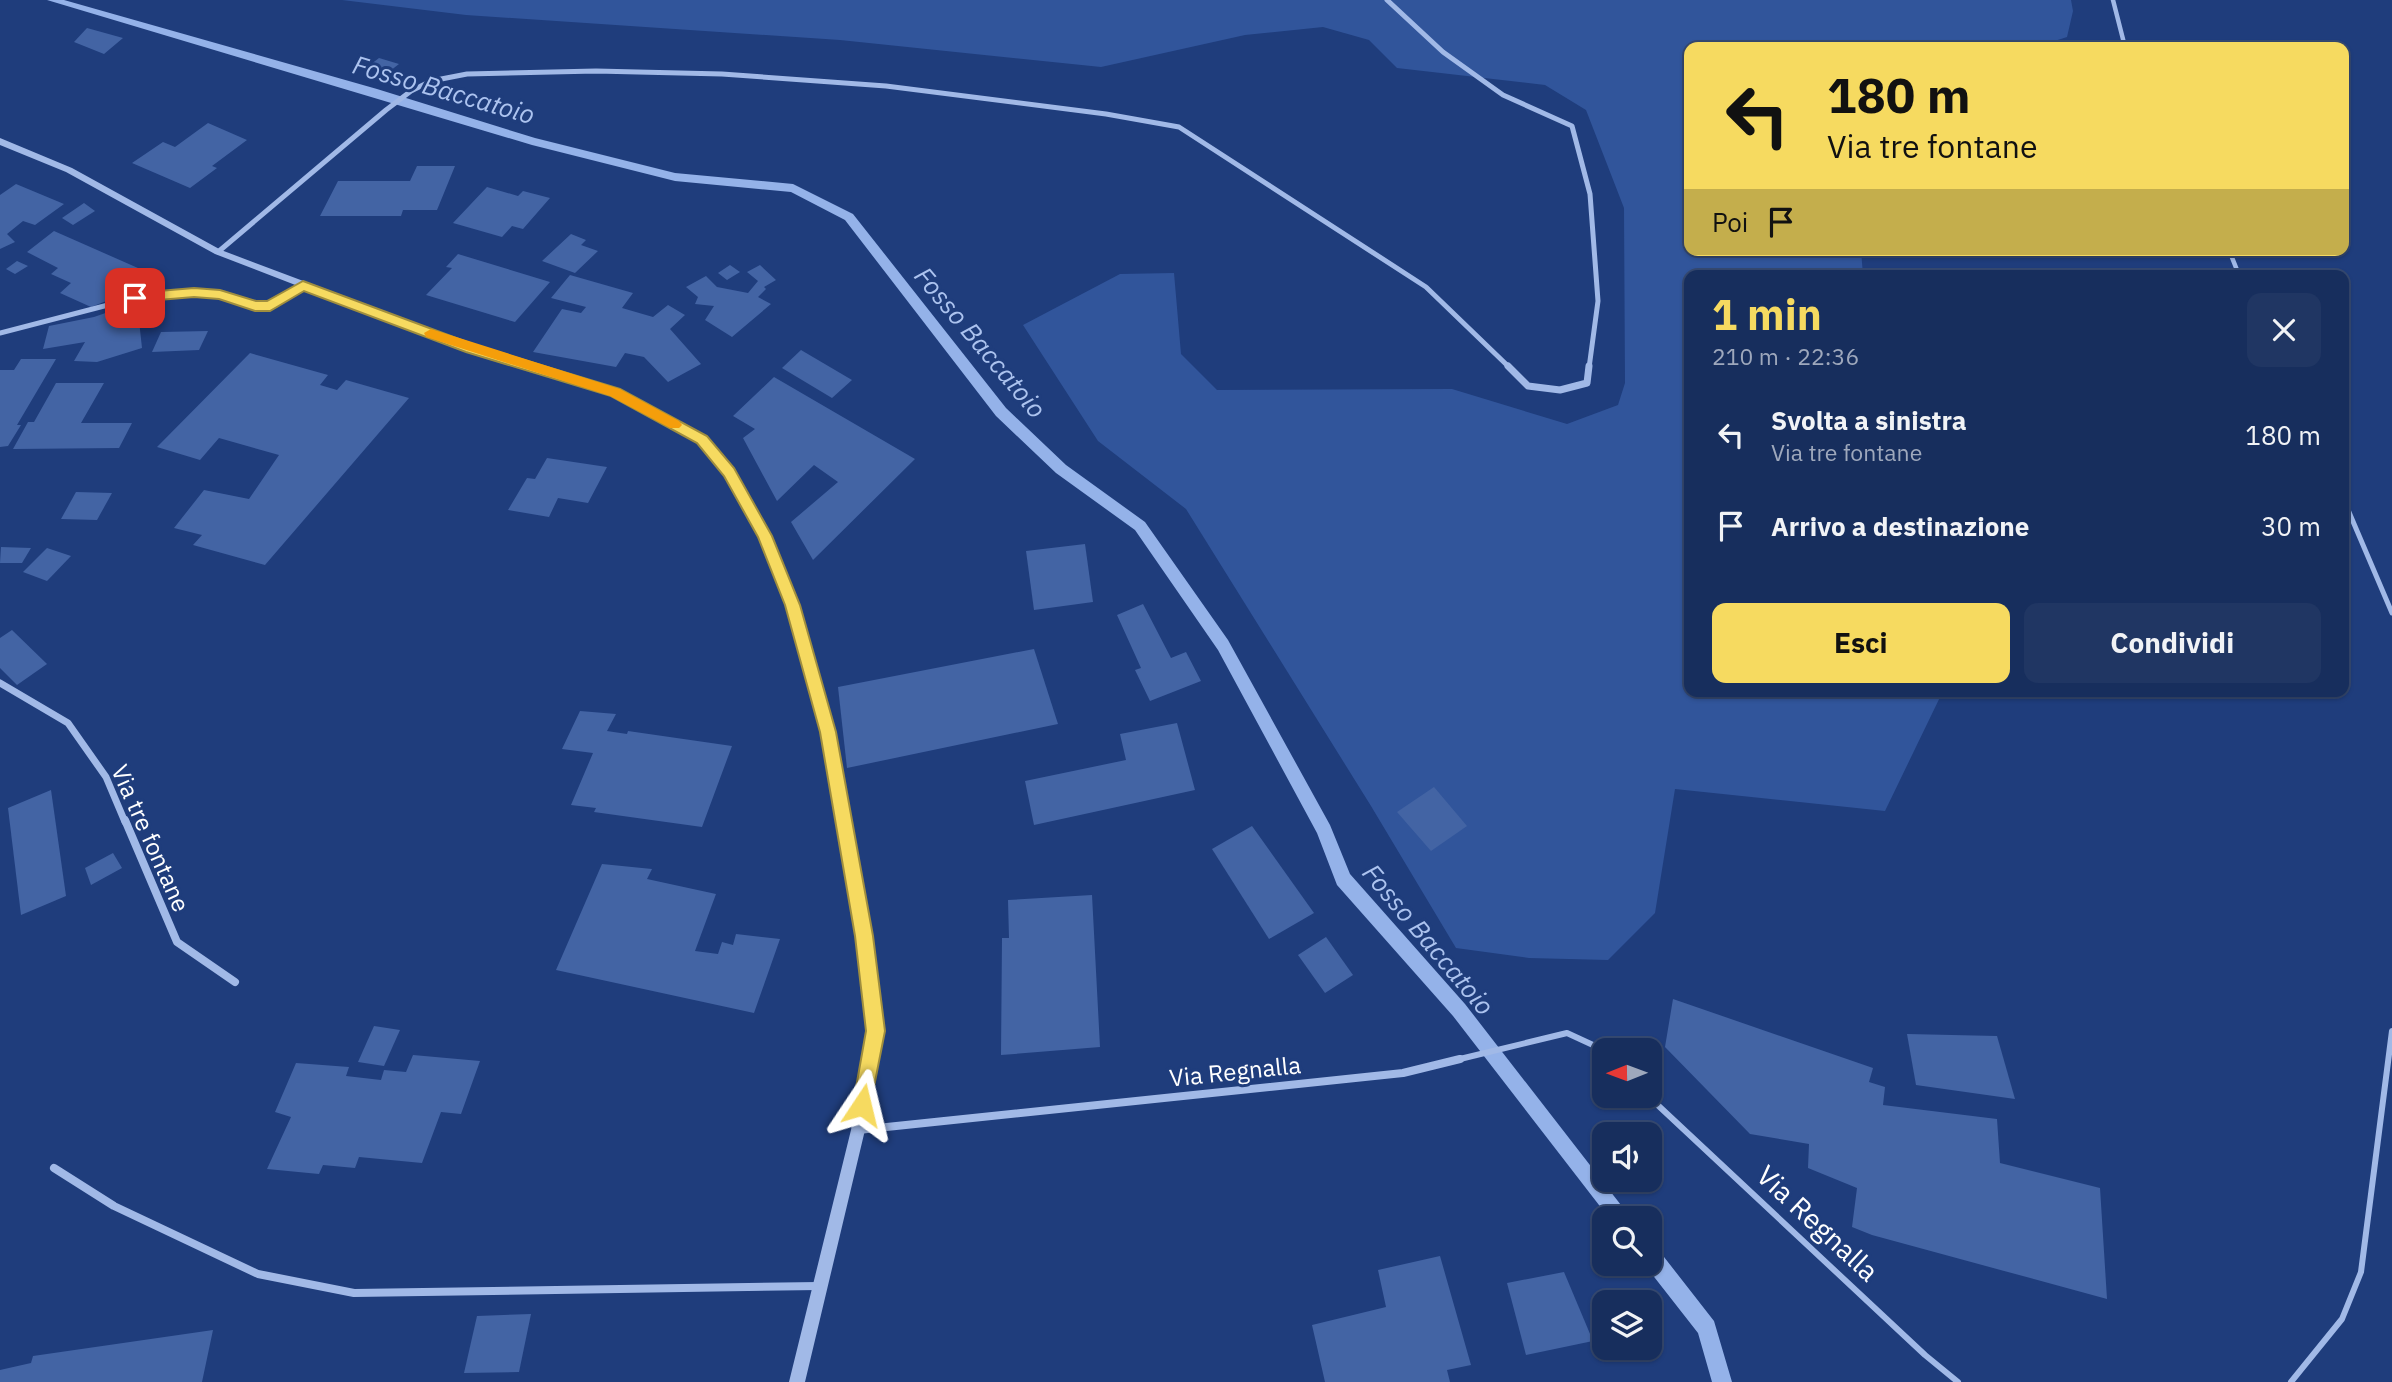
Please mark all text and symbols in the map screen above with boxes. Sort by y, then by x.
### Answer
water label: Fosso Baccatoio [349,47,539,131]
text: 180 m [1827,63,1971,126]
icon: left [1712,70,1803,161]
text: Via tre fontane [1827,125,2037,167]
icon: arrive [1762,203,1800,241]
text: Poi [1712,205,1748,239]
water label: Fosso Baccatoio [908,259,1054,425]
pin [105,268,165,328]
icon: arrive [116,279,154,317]
text: 1 min [1712,287,1822,342]
button: close [2247,293,2321,367]
text: 210 m · 22:36 [1712,341,1859,371]
text: Svolta a sinistra [1771,403,1967,437]
icon: left [1712,416,1750,454]
text: 180 m [2245,418,2321,452]
text: Via tre fontane [1771,437,1922,467]
icon: arrive [1712,507,1750,545]
text: Arrivo a destinazione [1771,509,2029,543]
text: 30 m [2261,509,2321,543]
button: Esci [1712,603,2010,683]
button: Condividi [2024,603,2321,683]
street label: Via tre fontane [104,759,198,917]
water label: Fosso Baccatoio [1356,856,1502,1022]
north arrow [1592,1038,1662,1108]
map controls [1592,1038,1662,1360]
street label: Via Regnalla [1168,1048,1303,1094]
position arrow [825,1068,899,1142]
button: sound [1592,1122,1662,1192]
street label: Via Regnalla [1749,1157,1887,1289]
button: search [1592,1206,1662,1276]
button: layers [1592,1290,1662,1360]

